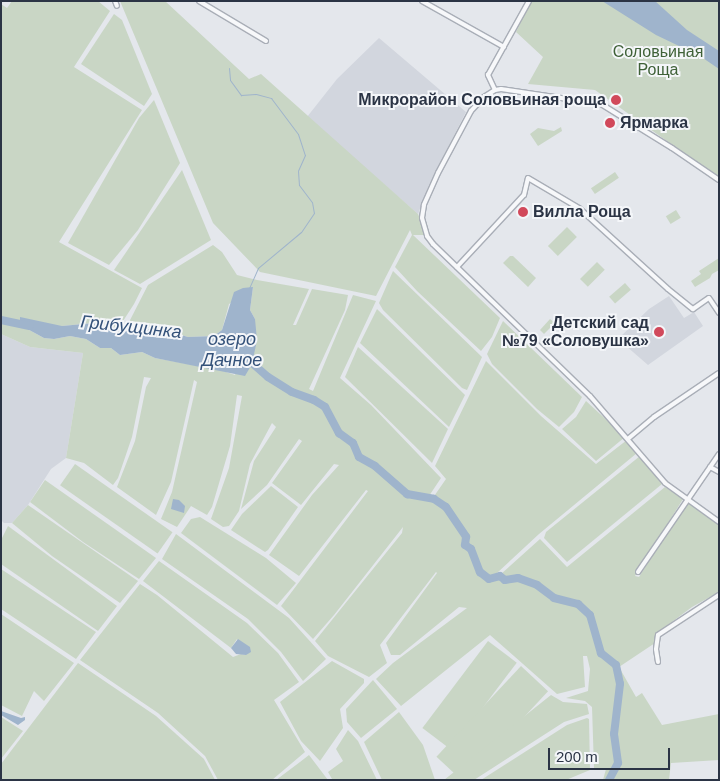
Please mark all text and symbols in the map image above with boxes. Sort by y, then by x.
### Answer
park label: Соловьиная Роща [613,42,703,80]
place label: Микрорайон Соловьиная роща [358,90,606,110]
marker: Микрорайон Соловьиная роща [610,94,622,106]
place label: Ярмарка [620,113,688,133]
marker: Ярмарка [604,117,616,129]
place label: Вилла Роща [533,202,631,222]
marker: Вилла Роща [517,206,529,218]
water label: Грибущинка [79,311,183,343]
place label: Детский сад №79 «Соловушка» [502,313,649,351]
marker: Детский сад №79 «Соловушка» [653,326,665,338]
water label: озеро Дачное [202,329,262,372]
scale bar [550,738,672,770]
text: 200 m [556,748,598,765]

